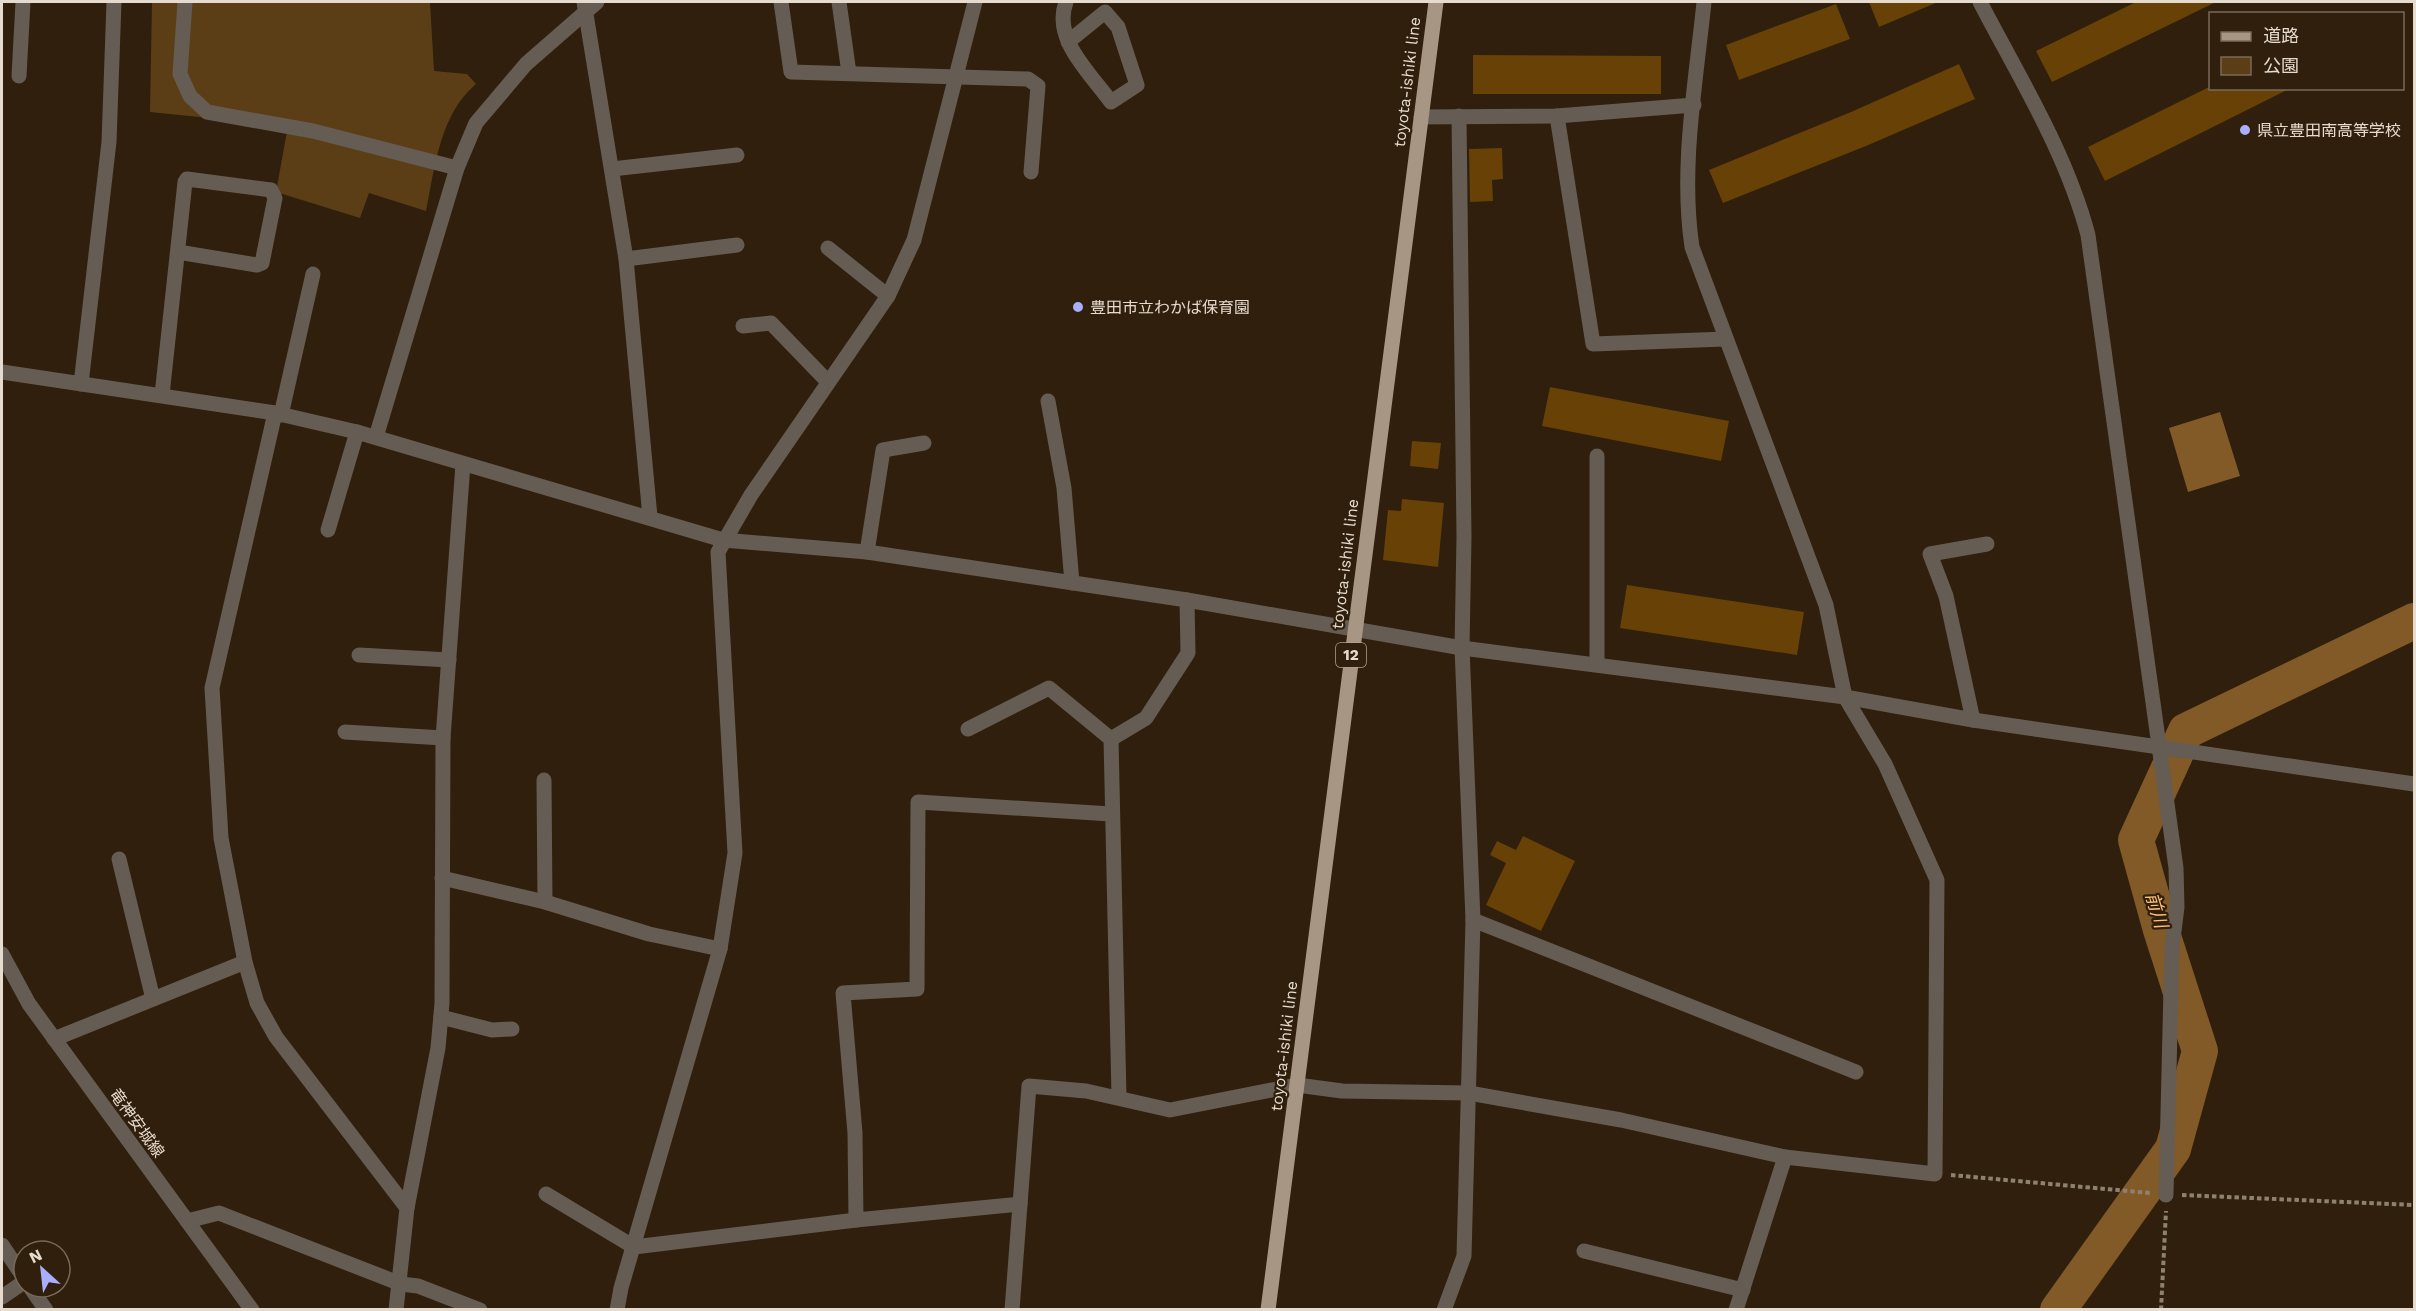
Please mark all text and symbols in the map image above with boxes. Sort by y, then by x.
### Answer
legend [2209,12,2404,90]
street label: toyota-ishiki line [1390,16,1424,148]
text: 道路 [2263,25,2299,46]
text: 公園 [2263,55,2299,76]
place label: 県立豊田南高等学校 [2257,121,2401,140]
marker: 県立豊田南高等学校 [2238,123,2252,137]
place label: 豊田市立わかば保育園 [1090,298,1250,317]
marker: 豊田市立わかば保育園 [1071,300,1085,314]
street label: toyota-ishiki line [1328,498,1362,630]
road number: 12 [1336,643,1366,667]
water label: 前川 [2142,890,2173,932]
street label: toyota-ishiki line [1267,980,1301,1112]
street label: 竜神安城線 [106,1085,168,1161]
north arrow [12,1239,72,1299]
text: N [26,1245,45,1267]

